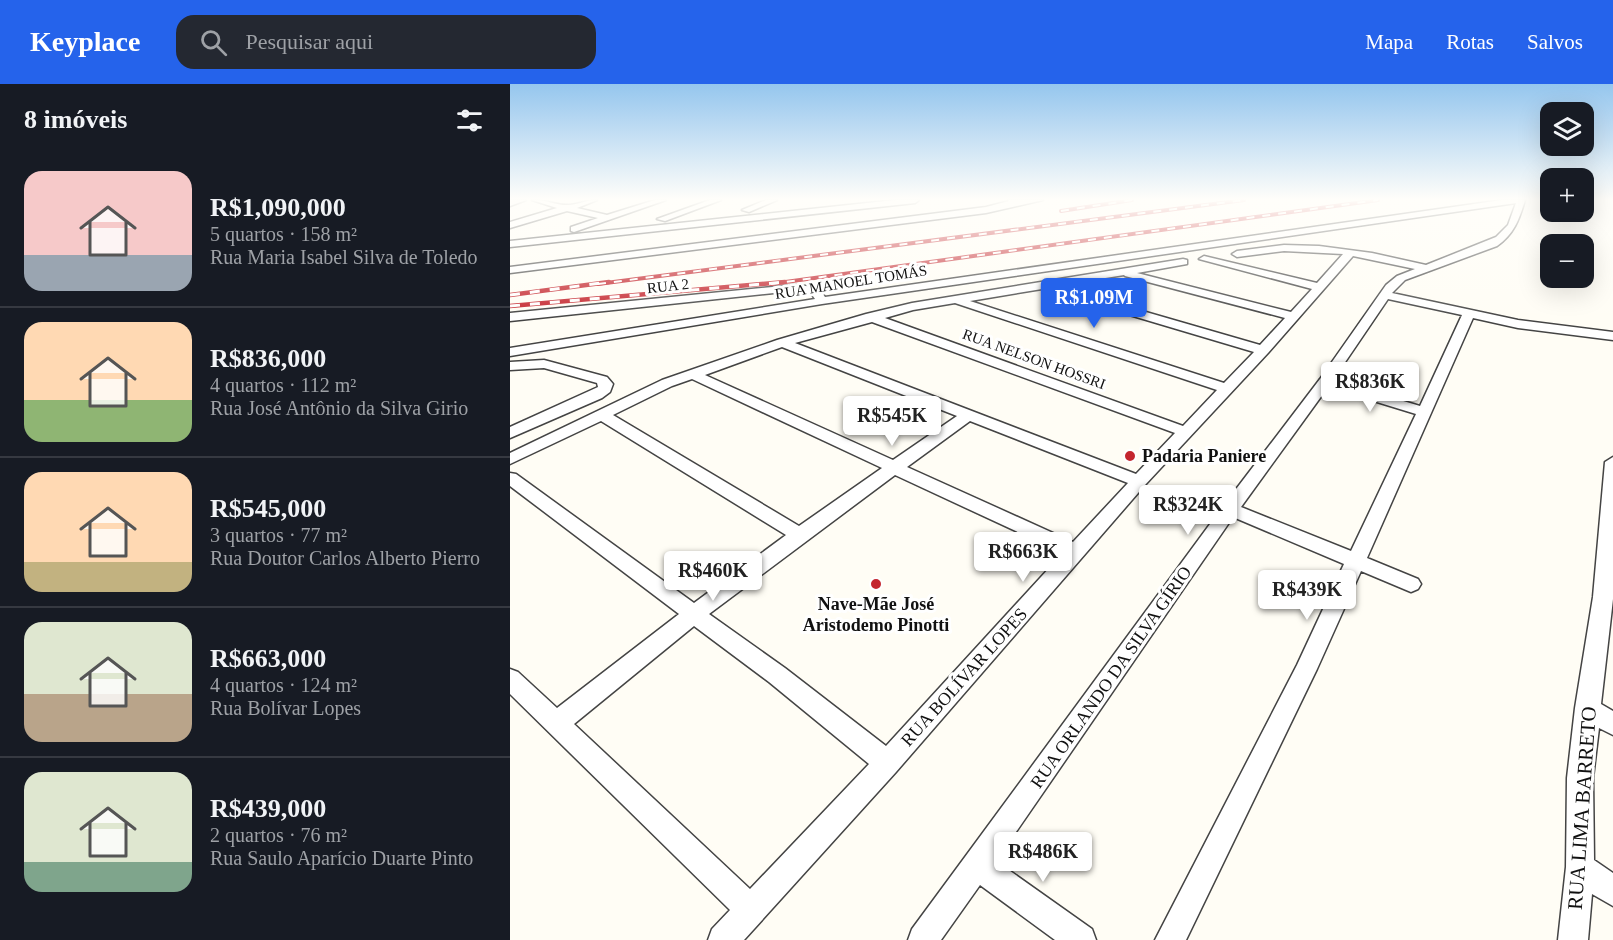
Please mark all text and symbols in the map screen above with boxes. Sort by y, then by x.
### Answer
search box [176,15,596,69]
text: Keyplace [30,26,140,57]
icon: search [197,26,230,59]
text: Pesquisar aqui [245,29,373,54]
text: Mapa [1365,30,1413,54]
text: Rotas [1446,30,1494,54]
text: Salvos [1527,30,1583,54]
map controls [1540,102,1594,288]
button: layers [1540,102,1594,156]
icon: filters [453,104,486,137]
text: 8 imóveis [24,105,127,134]
button: + [1540,168,1594,222]
text: R$1,090,000 [210,193,346,222]
icon: home [72,195,144,267]
text: 5 quartos · 158 m² [210,223,357,245]
button: − [1540,234,1594,288]
text: Rua Maria Isabel Silva de Toledo [210,246,478,268]
street label: RUA MANOEL TOMÁS [774,262,928,302]
street label: RUA 2 [646,276,690,296]
pin: R$1.09M [1039,278,1149,329]
text: R$1.09M [1055,286,1133,308]
street label: RUA NELSON HOSSRI [960,326,1108,392]
text: R$836,000 [210,344,326,373]
icon: home [72,346,144,418]
pin: R$836K [1321,362,1419,413]
text: R$836K [1335,370,1405,392]
text: 4 quartos · 112 m² [210,374,356,396]
pin: R$545K [843,396,941,447]
text: Rua José Antônio da Silva Girio [210,397,468,419]
text: R$545K [857,404,927,426]
place label: Padaria Paniere [1142,446,1266,466]
marker: Padaria Paniere [1123,449,1137,463]
pin: R$324K [1139,485,1237,536]
text: R$324K [1153,493,1223,515]
text: R$545,000 [210,494,326,523]
icon: home [72,496,144,568]
text: 3 quartos · 77 m² [210,524,347,546]
pin: R$663K [974,532,1072,583]
text: R$663K [988,540,1058,562]
text: Rua Doutor Carlos Alberto Pierro [210,547,480,569]
pin: R$460K [664,551,762,602]
text: R$460K [678,559,748,581]
street label: RUA ORLANDO DA SILVA GÍRIO [1026,562,1195,792]
pin: R$439K [1258,570,1356,621]
marker: Nave-Mãe José Aristodemo Pinotti [869,577,883,591]
text: R$439K [1272,578,1342,600]
place label: Nave-Mãe José Aristodemo Pinotti [803,594,949,635]
street label: RUA BOLÍVAR LOPES [896,603,1031,750]
text: R$663,000 [210,644,326,673]
icon: home [72,646,144,718]
text: 4 quartos · 124 m² [210,674,357,696]
text: Rua Bolívar Lopes [210,697,361,719]
street label: RUA LIMA BARRETO [1563,706,1601,910]
text: R$439,000 [210,794,326,823]
icon: home [72,796,144,868]
text: 2 quartos · 76 m² [210,824,347,846]
pin: R$486K [994,832,1092,883]
text: R$486K [1008,840,1078,862]
text: Rua Saulo Aparício Duarte Pinto [210,847,473,869]

